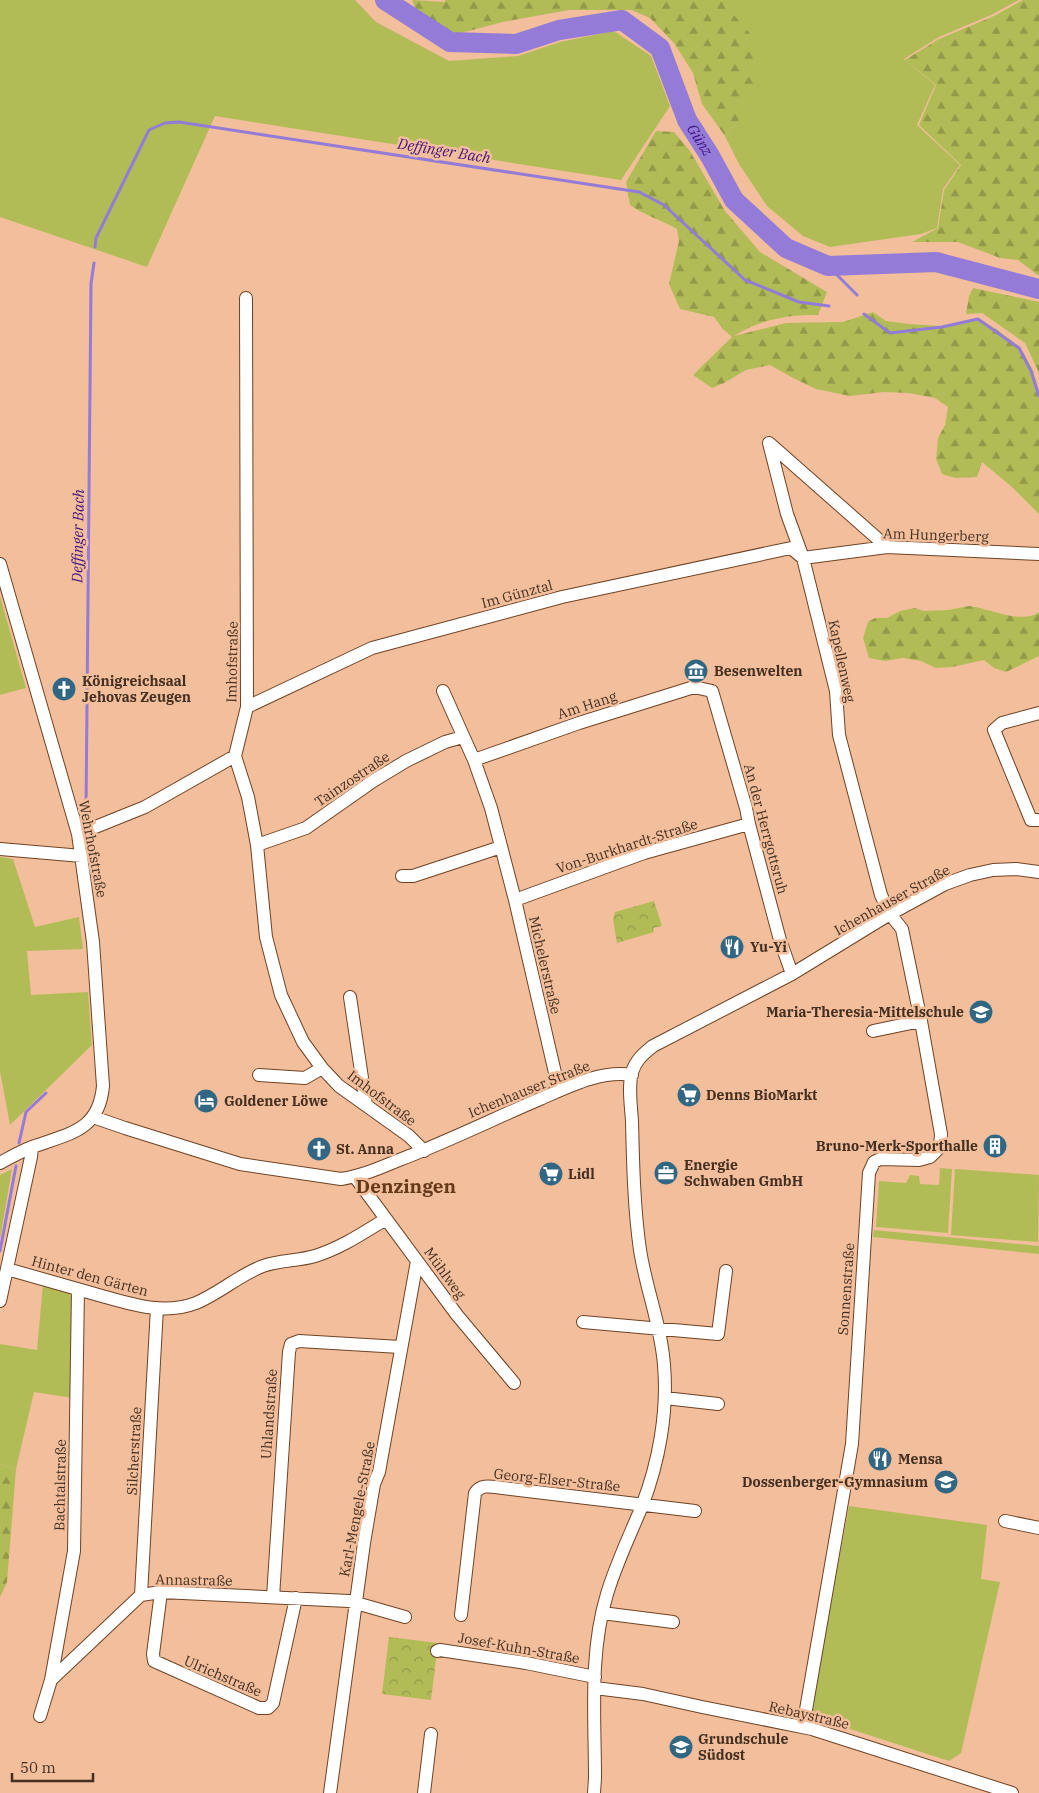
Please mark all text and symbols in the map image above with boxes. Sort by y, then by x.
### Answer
water label: Günz [683,120,717,159]
water label: Deffinger Bach [395,134,493,167]
water label: Deffinger Bach [67,488,88,584]
street label: Am Hungerberg [883,524,990,546]
street label: Im Günztal [479,576,555,612]
street label: Kapellenweg [824,618,860,704]
street label: Imhofstraße [222,621,242,703]
museum icon: Besenwelten [683,658,709,684]
place label: Besenwelten [714,662,803,680]
place label: Königreichsaal Jehovas Zeugen [82,672,191,706]
church icon: Königreichsaal Jehovas Zeugen [51,676,77,702]
street label: Am Hang [555,687,619,723]
street label: Tainzostraße [311,747,393,811]
street label: An der Herrgottsruh [740,762,792,896]
street label: Wehrhofstraße [75,799,111,899]
street label: Von-Burkhardt-Straße [554,815,700,877]
street label: Ichenhauser Straße [831,861,953,939]
street label: Michelerstraße [525,914,565,1016]
restaurant icon: Yu-Yi [719,934,745,960]
place label: Yu-Yi [750,938,787,956]
school or university icon: Maria-Theresia-Mittelschule [968,999,994,1025]
place label: Maria-Theresia-Mittelschule [766,1003,964,1021]
street label: Ichenhauser Straße [466,1056,592,1122]
street label: Imhofstraße [344,1066,420,1130]
supermarket icon: Denns BioMarkt [676,1082,702,1108]
place label: Denns BioMarkt [706,1086,817,1104]
hotel icon: Goldener Löwe [193,1088,219,1114]
place label: Goldener Löwe [224,1092,328,1110]
building icon: Bruno-Merk-Sporthalle [982,1133,1008,1159]
church icon: St. Anna [306,1136,332,1162]
place label: Bruno-Merk-Sporthalle [816,1137,978,1155]
place label: St. Anna [336,1140,394,1158]
place label: Energie Schwaben GmbH [684,1156,803,1190]
office icon: Energie Schwaben GmbH [653,1160,679,1186]
supermarket icon: Lidl [538,1161,564,1187]
place label: Lidl [568,1165,595,1183]
district label: Denzingen [356,1174,457,1198]
street label: Sonnenstraße [834,1242,858,1336]
street label: Mühlweg [420,1244,470,1303]
street label: Hinter den Gärten [30,1252,150,1300]
street label: Uhlandstraße [257,1368,281,1460]
street label: Silcherstraße [123,1406,145,1496]
street label: Bachtalstraße [50,1439,70,1531]
street label: Karl-Mengele-Straße [335,1440,379,1578]
restaurant icon: Mensa [867,1446,893,1472]
place label: Mensa [898,1450,943,1468]
street label: Georg-Elser-Straße [493,1464,621,1496]
school or university icon: Dossenberger-Gymnasium [933,1469,959,1495]
place label: Dossenberger-Gymnasium [742,1473,928,1491]
street label: Annastraße [155,1570,233,1590]
street label: Josef-Kuhn-Straße [457,1628,581,1668]
street label: Ulrichstraße [181,1651,265,1701]
street label: Rebaystraße [767,1697,851,1733]
place label: Grundschule Südost [698,1730,788,1764]
school or university icon: Grundschule Südost [668,1734,694,1760]
scale bar [12,1750,94,1782]
text: 50 m [20,1758,56,1777]

